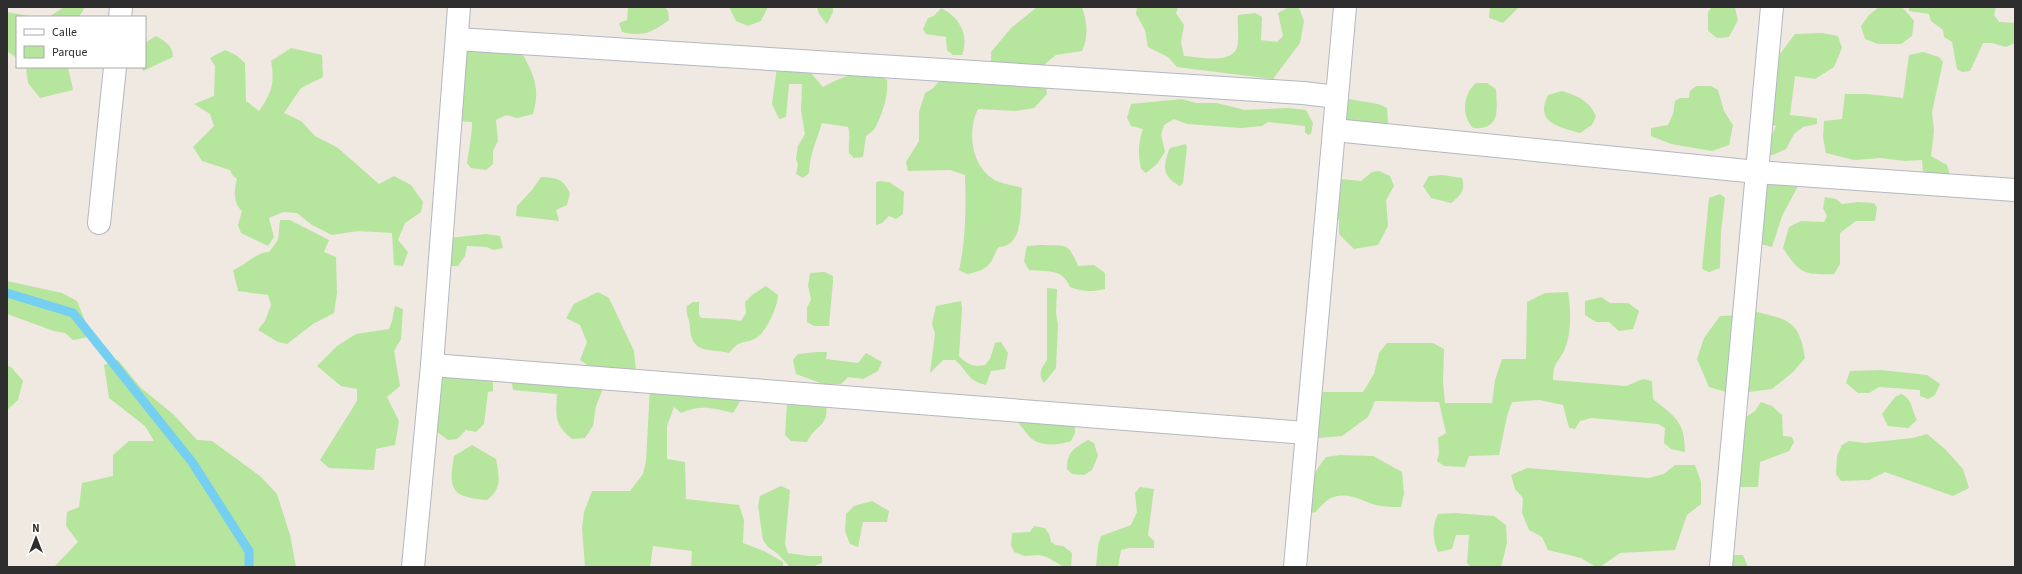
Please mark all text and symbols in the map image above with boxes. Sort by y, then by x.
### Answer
legend [16,16,146,68]
text: Calle [52,24,77,41]
text: Parque [52,44,88,61]
north arrow [16,518,56,558]
text: N [32,521,40,536]

